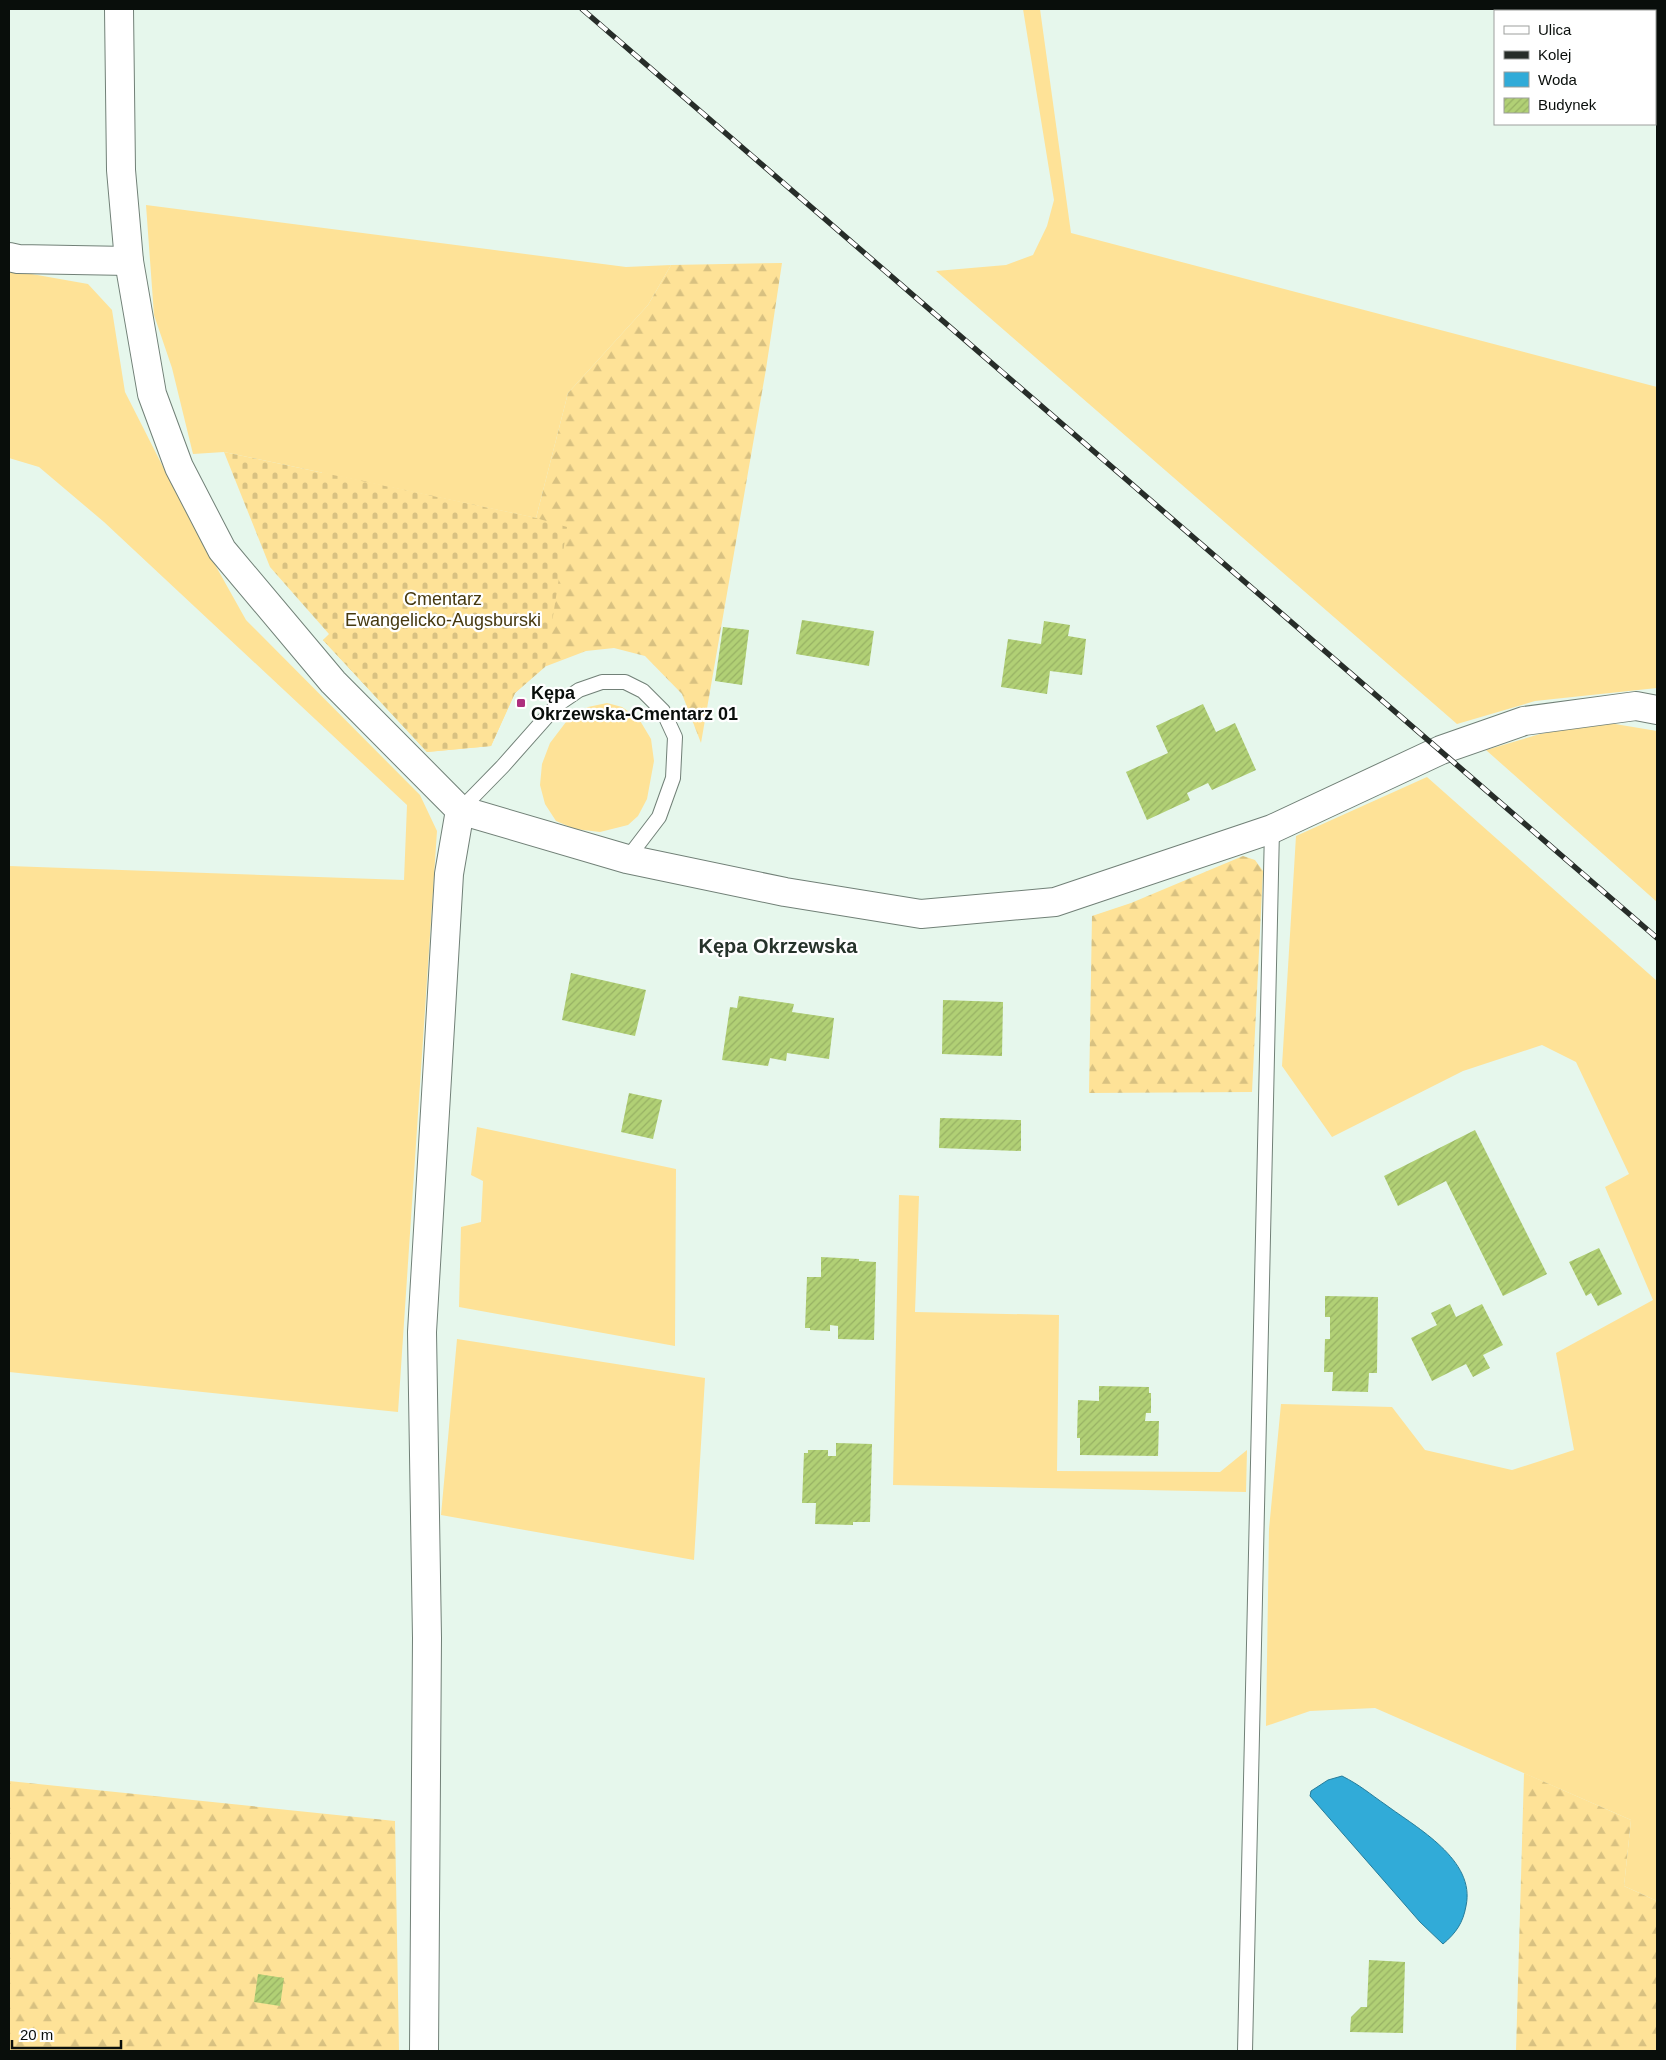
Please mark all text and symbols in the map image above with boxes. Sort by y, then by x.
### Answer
legend [1494,10,1656,125]
text: Ulica [1538,21,1572,38]
text: Kolej [1538,46,1571,63]
text: Woda [1538,71,1578,88]
text: Budynek [1538,96,1597,113]
park label: Cmentarz Ewangelicko-Augsburski [345,589,541,630]
place label: Kępa Okrzewska-Cmentarz 01 [531,683,738,724]
marker: Kępa Okrzewska-Cmentarz 01 [515,697,527,709]
district label: Kępa Okrzewska [699,935,858,957]
scale bar [12,2018,121,2050]
text: 20 m [20,2026,53,2043]

